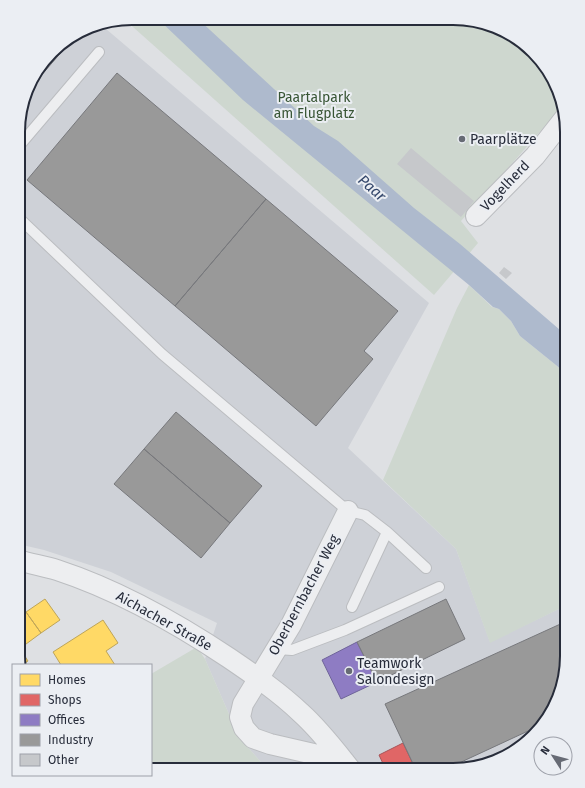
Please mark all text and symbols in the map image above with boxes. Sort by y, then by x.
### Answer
park label: Paartalpark am Flugplatz [274,89,354,122]
place label: Paarplätze [470,131,537,148]
marker: Paarplätze [457,134,467,144]
street label: Vogelherd [477,157,533,215]
water label: Paar [354,171,391,206]
street label: Oberbernbacher Weg [265,531,343,658]
street label: Aichacher Straße [113,588,215,654]
place label: Teamwork Salondesign [357,655,435,688]
legend [12,664,152,776]
marker: Teamwork Salondesign [344,666,354,676]
text: Homes [48,673,86,687]
text: Shops [48,693,82,707]
text: Offices [48,713,85,727]
text: Industry [48,733,93,747]
north arrow [533,736,573,776]
text: N [538,744,553,757]
text: Other [48,753,79,767]

